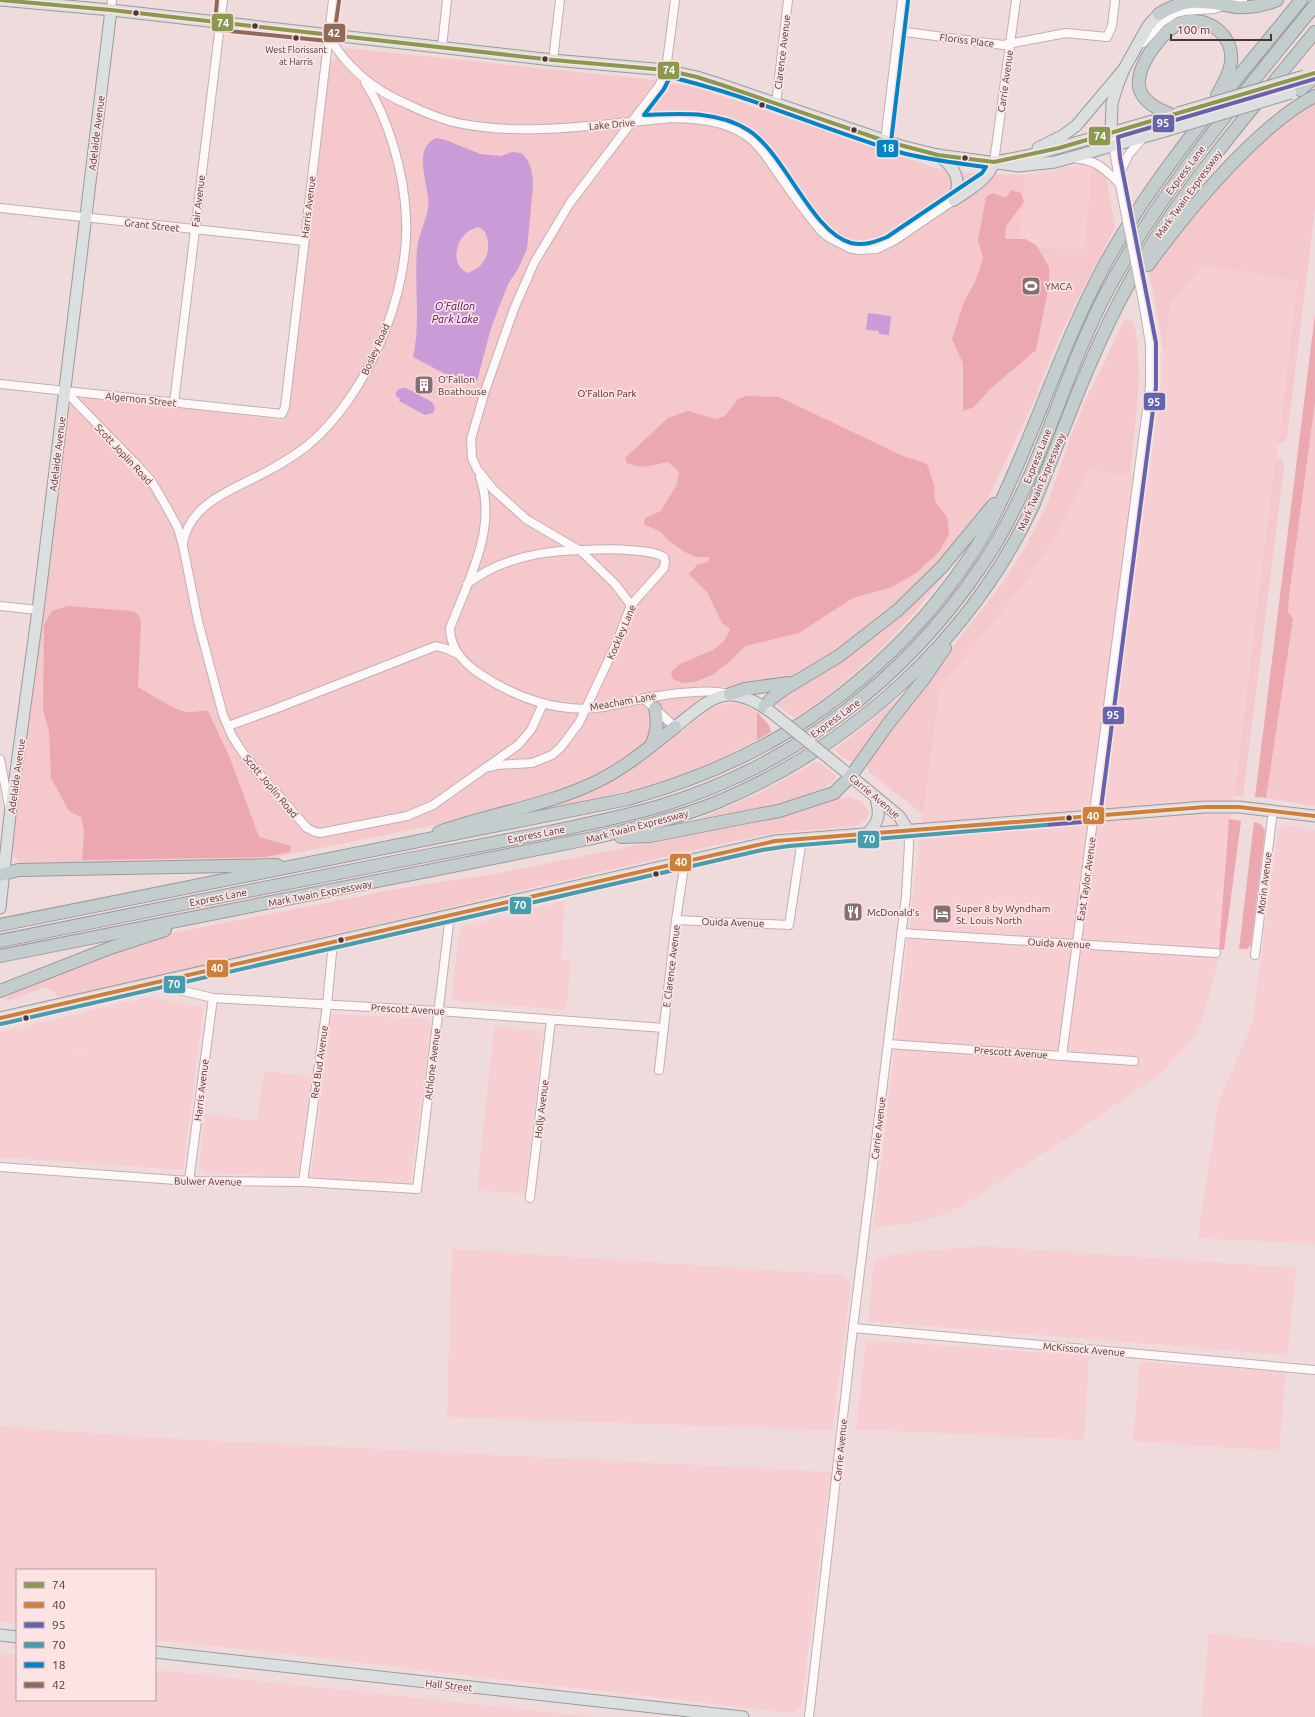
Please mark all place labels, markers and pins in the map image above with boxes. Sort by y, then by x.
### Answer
unlabelled marker [131,8,141,18]
unlabelled marker [250,21,260,31]
marker: West Florissant at Harris [291,33,301,43]
place label: West Florissant at Harris [265,45,327,67]
unlabelled marker [540,54,550,64]
unlabelled marker [757,100,767,110]
unlabelled marker [849,125,859,135]
unlabelled marker [960,153,970,163]
sports icon: YMCA [1020,275,1042,297]
place label: YMCA [1045,281,1073,292]
building icon: O'Fallon Boathouse [413,374,435,396]
place label: O'Fallon Boathouse [438,374,486,397]
unlabelled marker [1064,813,1074,823]
unlabelled marker [651,869,661,879]
restaurant icon: McDonald's [842,901,864,923]
hotel icon: Super 8 by Wyndham St. Louis North [931,903,953,925]
place label: Super 8 by Wyndham St. Louis North [956,903,1050,926]
place label: McDonald's [867,907,919,918]
unlabelled marker [336,935,346,945]
unlabelled marker [21,1013,31,1023]

